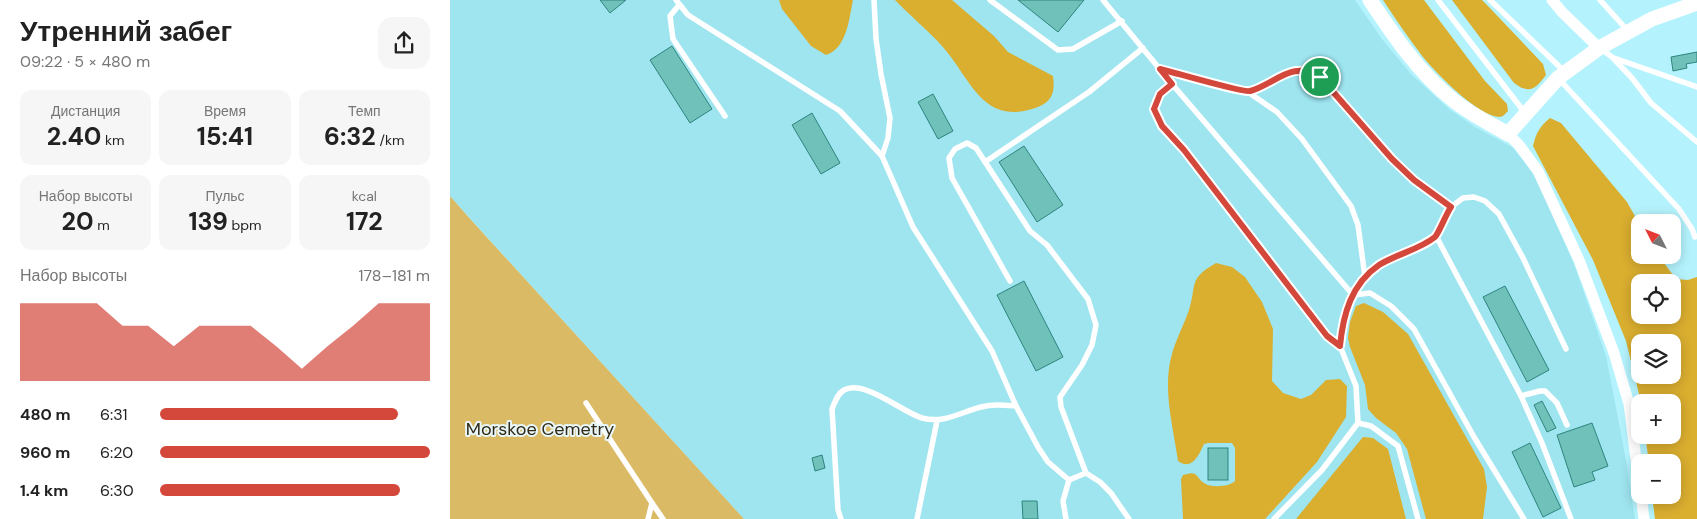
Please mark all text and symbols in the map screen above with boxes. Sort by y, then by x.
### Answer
text: Утренний забег [20,13,232,50]
button: share [378,17,430,69]
text: 09:22 · 5 × 480 m [20,51,150,72]
pin [1299,56,1341,98]
icon: arrive [1306,63,1334,91]
text: Дистанция [51,102,120,120]
text: Время [204,102,246,120]
text: Темп [348,102,381,120]
text: 2.40 [47,120,101,153]
text: 15:41 [197,120,253,153]
text: 6:32 [324,120,376,153]
text: km [101,131,125,149]
text: /km [376,131,405,149]
text: Набор высоты [39,187,133,205]
text: Пульс [205,187,245,205]
text: kcal [352,187,377,205]
text: 20 [62,205,94,238]
text: 139 [188,205,228,238]
text: 172 [346,205,383,238]
north arrow [1631,214,1681,264]
map controls [1631,214,1681,504]
text: m [94,216,110,234]
text: bpm [228,216,262,234]
text: Набор высоты [20,265,127,286]
text: 178–181 m [358,265,430,286]
button: locate [1631,274,1681,324]
button: layers [1631,334,1681,384]
button: + [1631,394,1681,444]
text: 480 m [20,404,71,425]
text: 6:31 [100,404,127,425]
park label: Morskoe Cemetry [466,417,614,441]
text: 960 m [20,442,70,463]
text: 6:20 [100,442,133,463]
button: − [1631,454,1681,504]
text: 1.4 km [20,480,68,501]
text: 6:30 [100,480,134,501]

